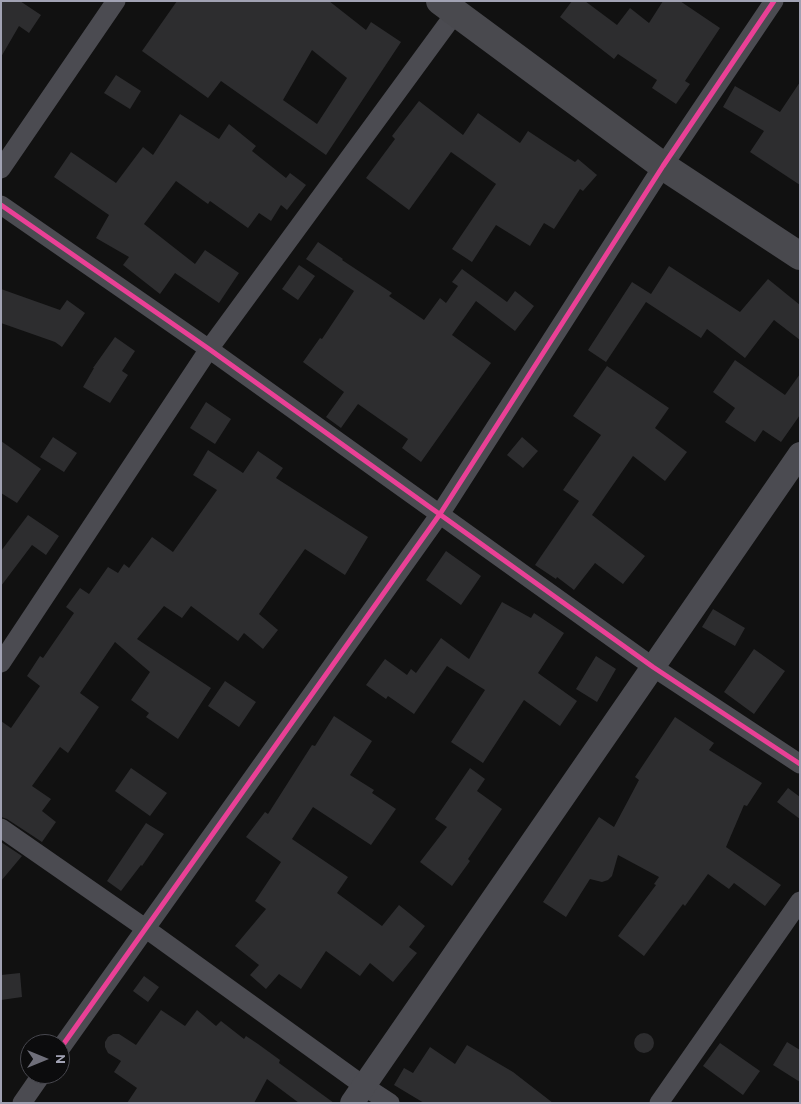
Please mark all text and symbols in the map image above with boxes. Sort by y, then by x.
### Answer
north arrow [20,1034,70,1084]
text: N [51,1054,68,1064]

